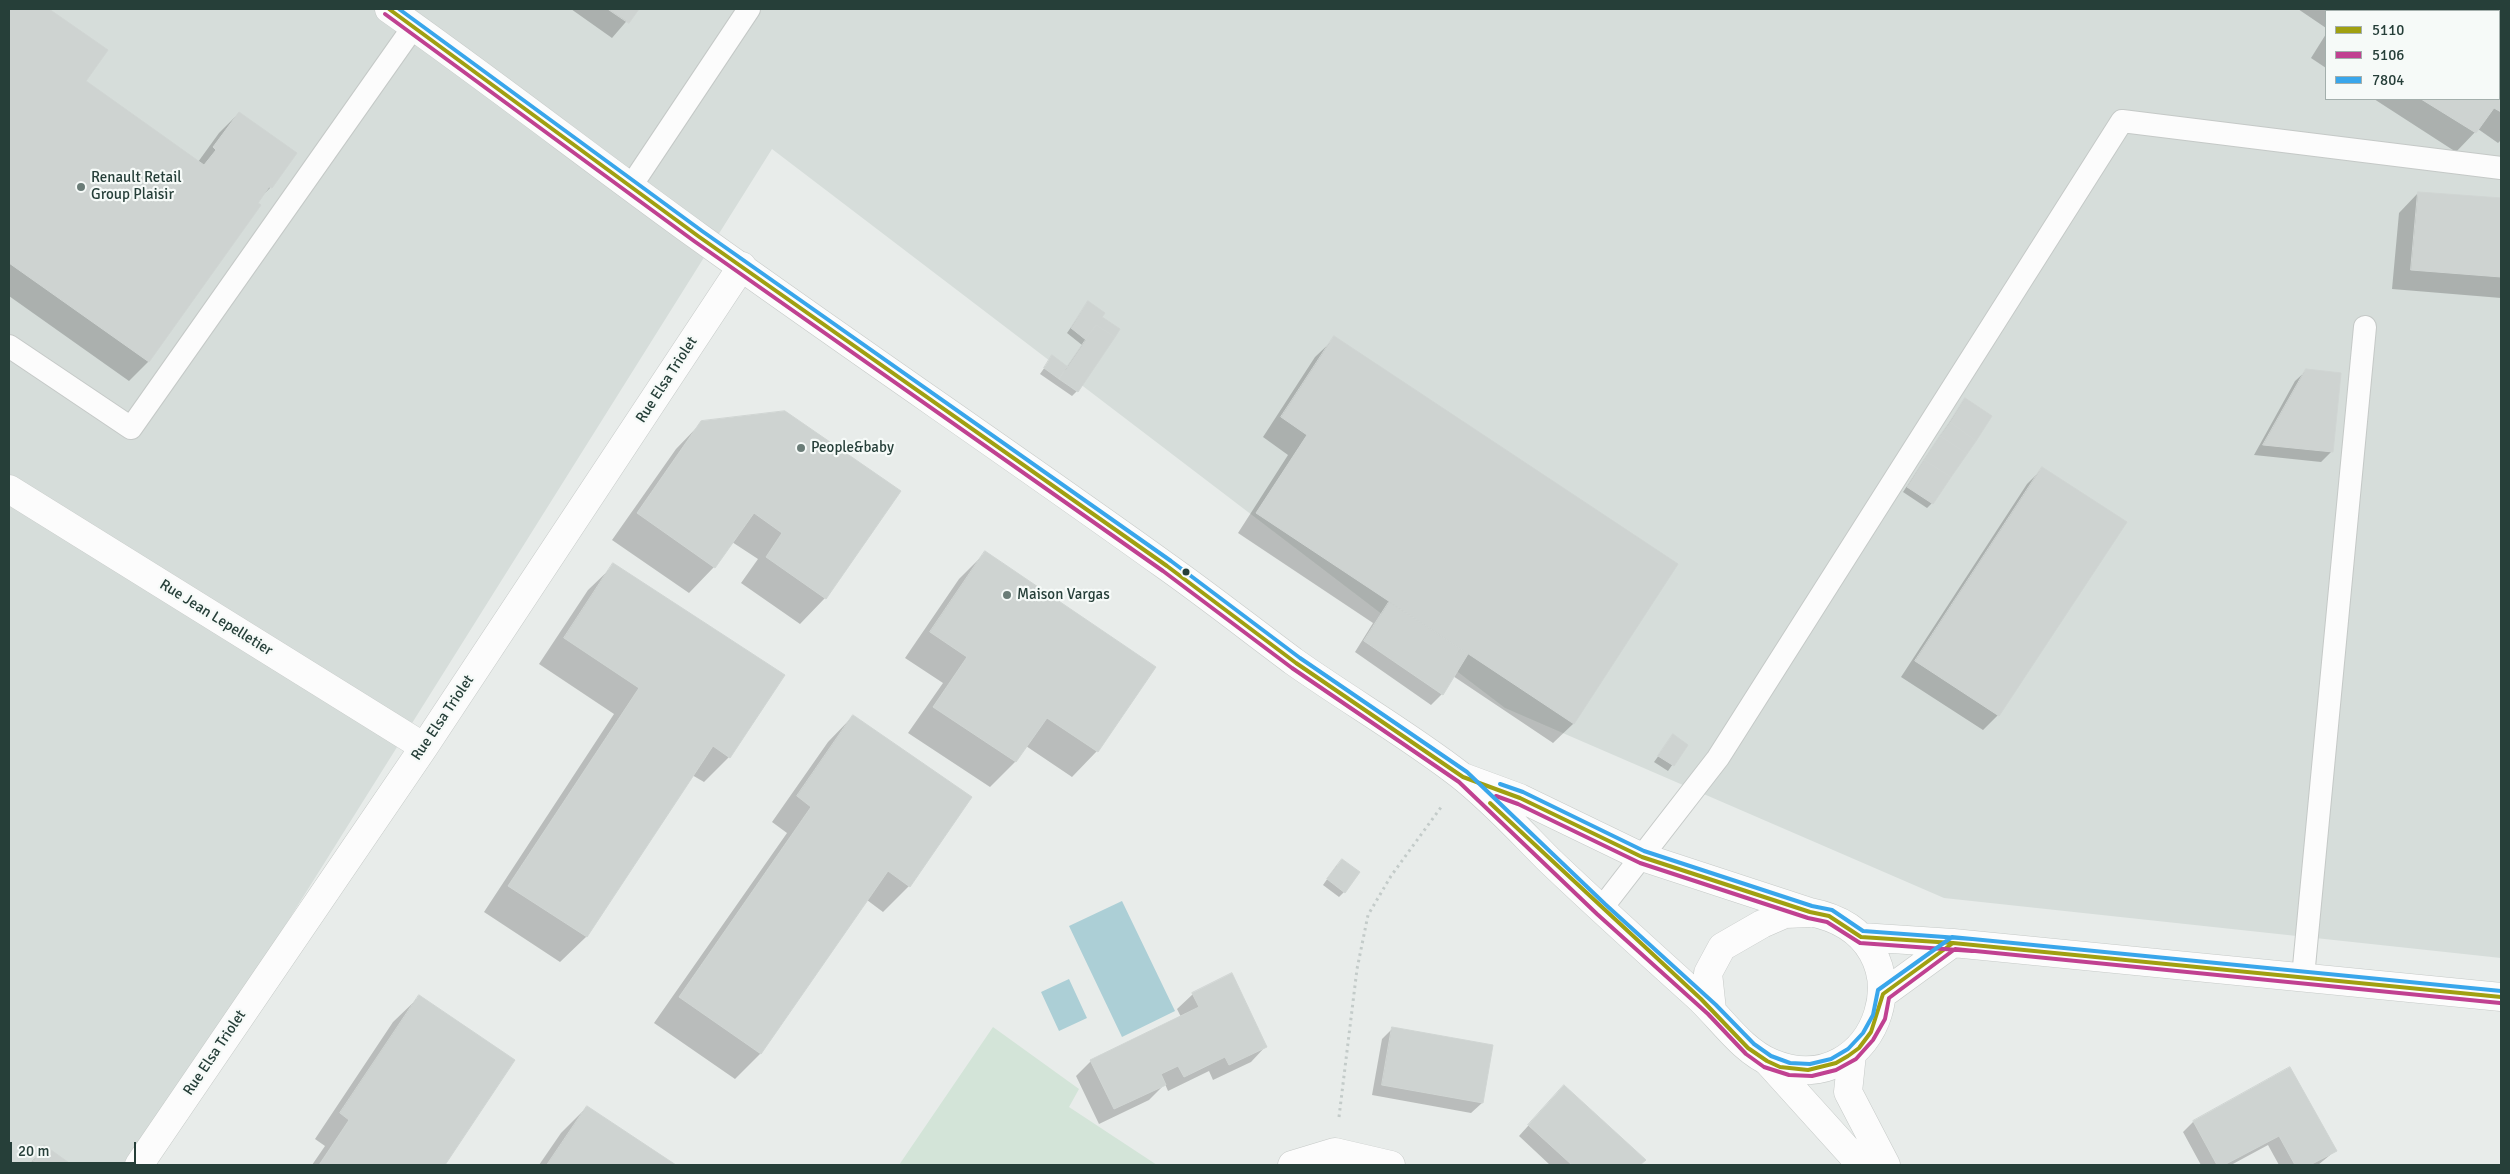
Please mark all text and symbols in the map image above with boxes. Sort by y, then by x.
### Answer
legend [2325,10,2500,100]
text: 5110 [2372,21,2404,39]
text: 5106 [2372,46,2404,64]
text: 7804 [2372,71,2404,89]
place label: Renault Retail Group Plaisir [91,169,182,204]
marker: Renault Retail Group Plaisir [75,181,87,193]
street label: Rue Elsa Triolet [632,333,702,427]
place label: People&baby [811,439,894,457]
marker: People&baby [795,442,807,454]
unlabelled marker [1181,567,1191,577]
street label: Rue Jean Lepelletier [156,576,276,660]
place label: Maison Vargas [1017,586,1110,604]
marker: Maison Vargas [1001,589,1013,601]
street label: Rue Elsa Triolet [408,672,478,764]
street label: Rue Elsa Triolet [180,1007,250,1099]
scale bar [12,1132,139,1164]
text: 20 m [18,1142,49,1160]

